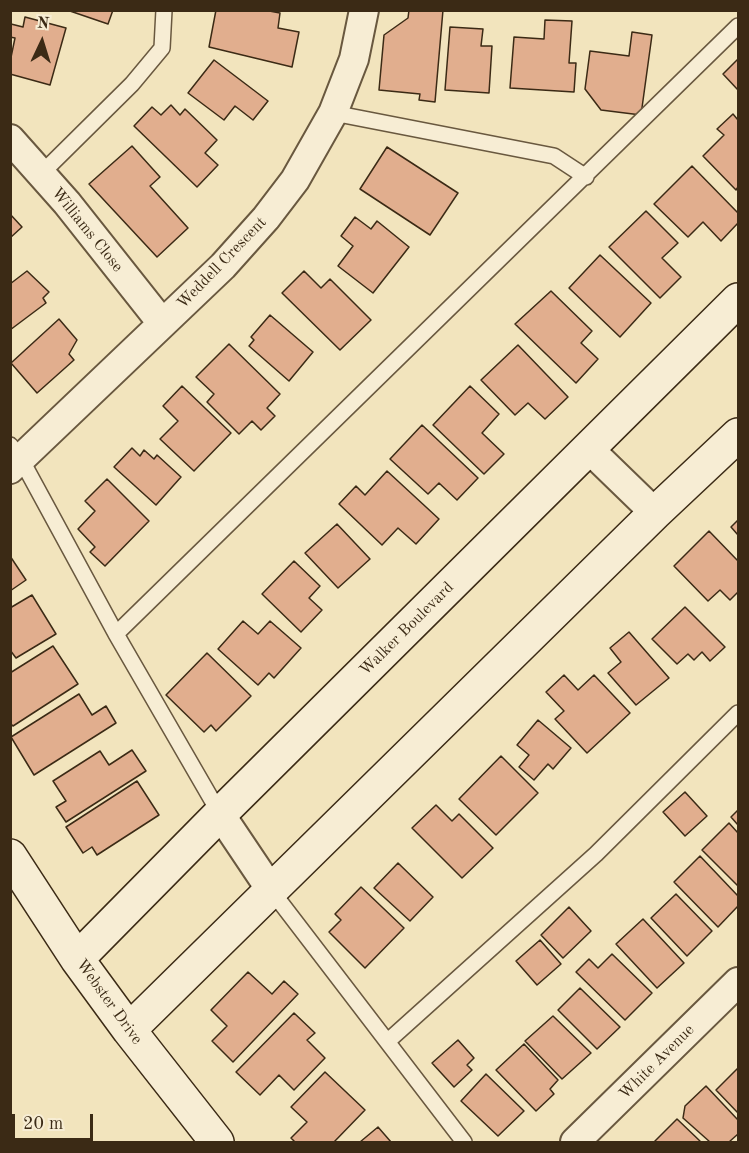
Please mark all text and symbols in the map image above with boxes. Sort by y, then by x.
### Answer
north arrow [12,12,72,72]
text: N [37,16,50,32]
street label: Williams Close [47,184,127,276]
street label: Weddell Crescent [173,213,271,313]
street label: Walker Boulevard [356,578,458,680]
street label: Webster Drive [72,956,146,1048]
street label: White Avenue [615,1020,699,1104]
scale bar [15,1102,96,1140]
text: 20 m [23,1115,63,1133]

